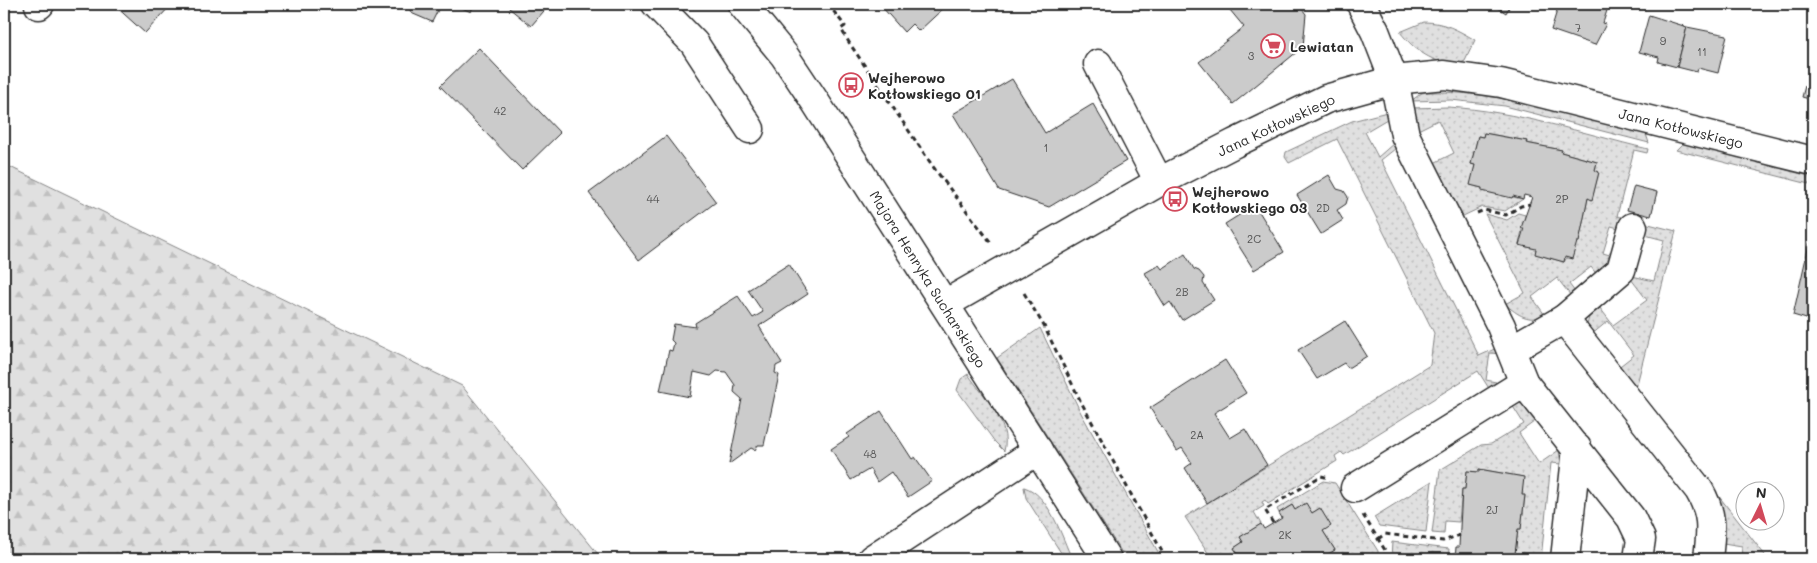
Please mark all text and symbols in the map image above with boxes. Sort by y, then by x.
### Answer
house number: 7 [1575,20,1581,35]
supermarket icon: Lewiatan [1260,33,1286,59]
house number: 9 [1660,33,1667,48]
place label: Lewiatan [1290,37,1353,56]
house number: 11 [1697,44,1707,59]
house number: 3 [1248,48,1255,63]
place label: Wejherowo Kotłowskiego 01 [868,68,981,103]
bus stop icon: Wejherowo Kotłowskiego 01 [838,72,864,98]
street label: Jana Kotłowskiego [1214,89,1338,161]
house number: 42 [494,103,506,118]
street label: Jana Kotłowskiego [1617,103,1745,153]
house number: 1 [1044,140,1048,155]
place label: Wejherowo Kotłowskiego 03 [1192,182,1307,217]
bus stop icon: Wejherowo Kotłowskiego 03 [1162,186,1188,212]
street label: Majora Henryka Sucharskiego [865,187,991,371]
house number: 44 [647,191,660,206]
house number: 2P [1556,191,1569,206]
house number: 2D [1316,200,1330,215]
house number: 2C [1247,231,1261,246]
house number: 2B [1176,284,1189,299]
house number: 2A [1190,427,1204,442]
house number: 48 [863,446,877,461]
north arrow [1734,480,1784,530]
text: N [1755,483,1767,502]
house number: 2J [1486,502,1498,517]
house number: 2K [1279,527,1292,542]

